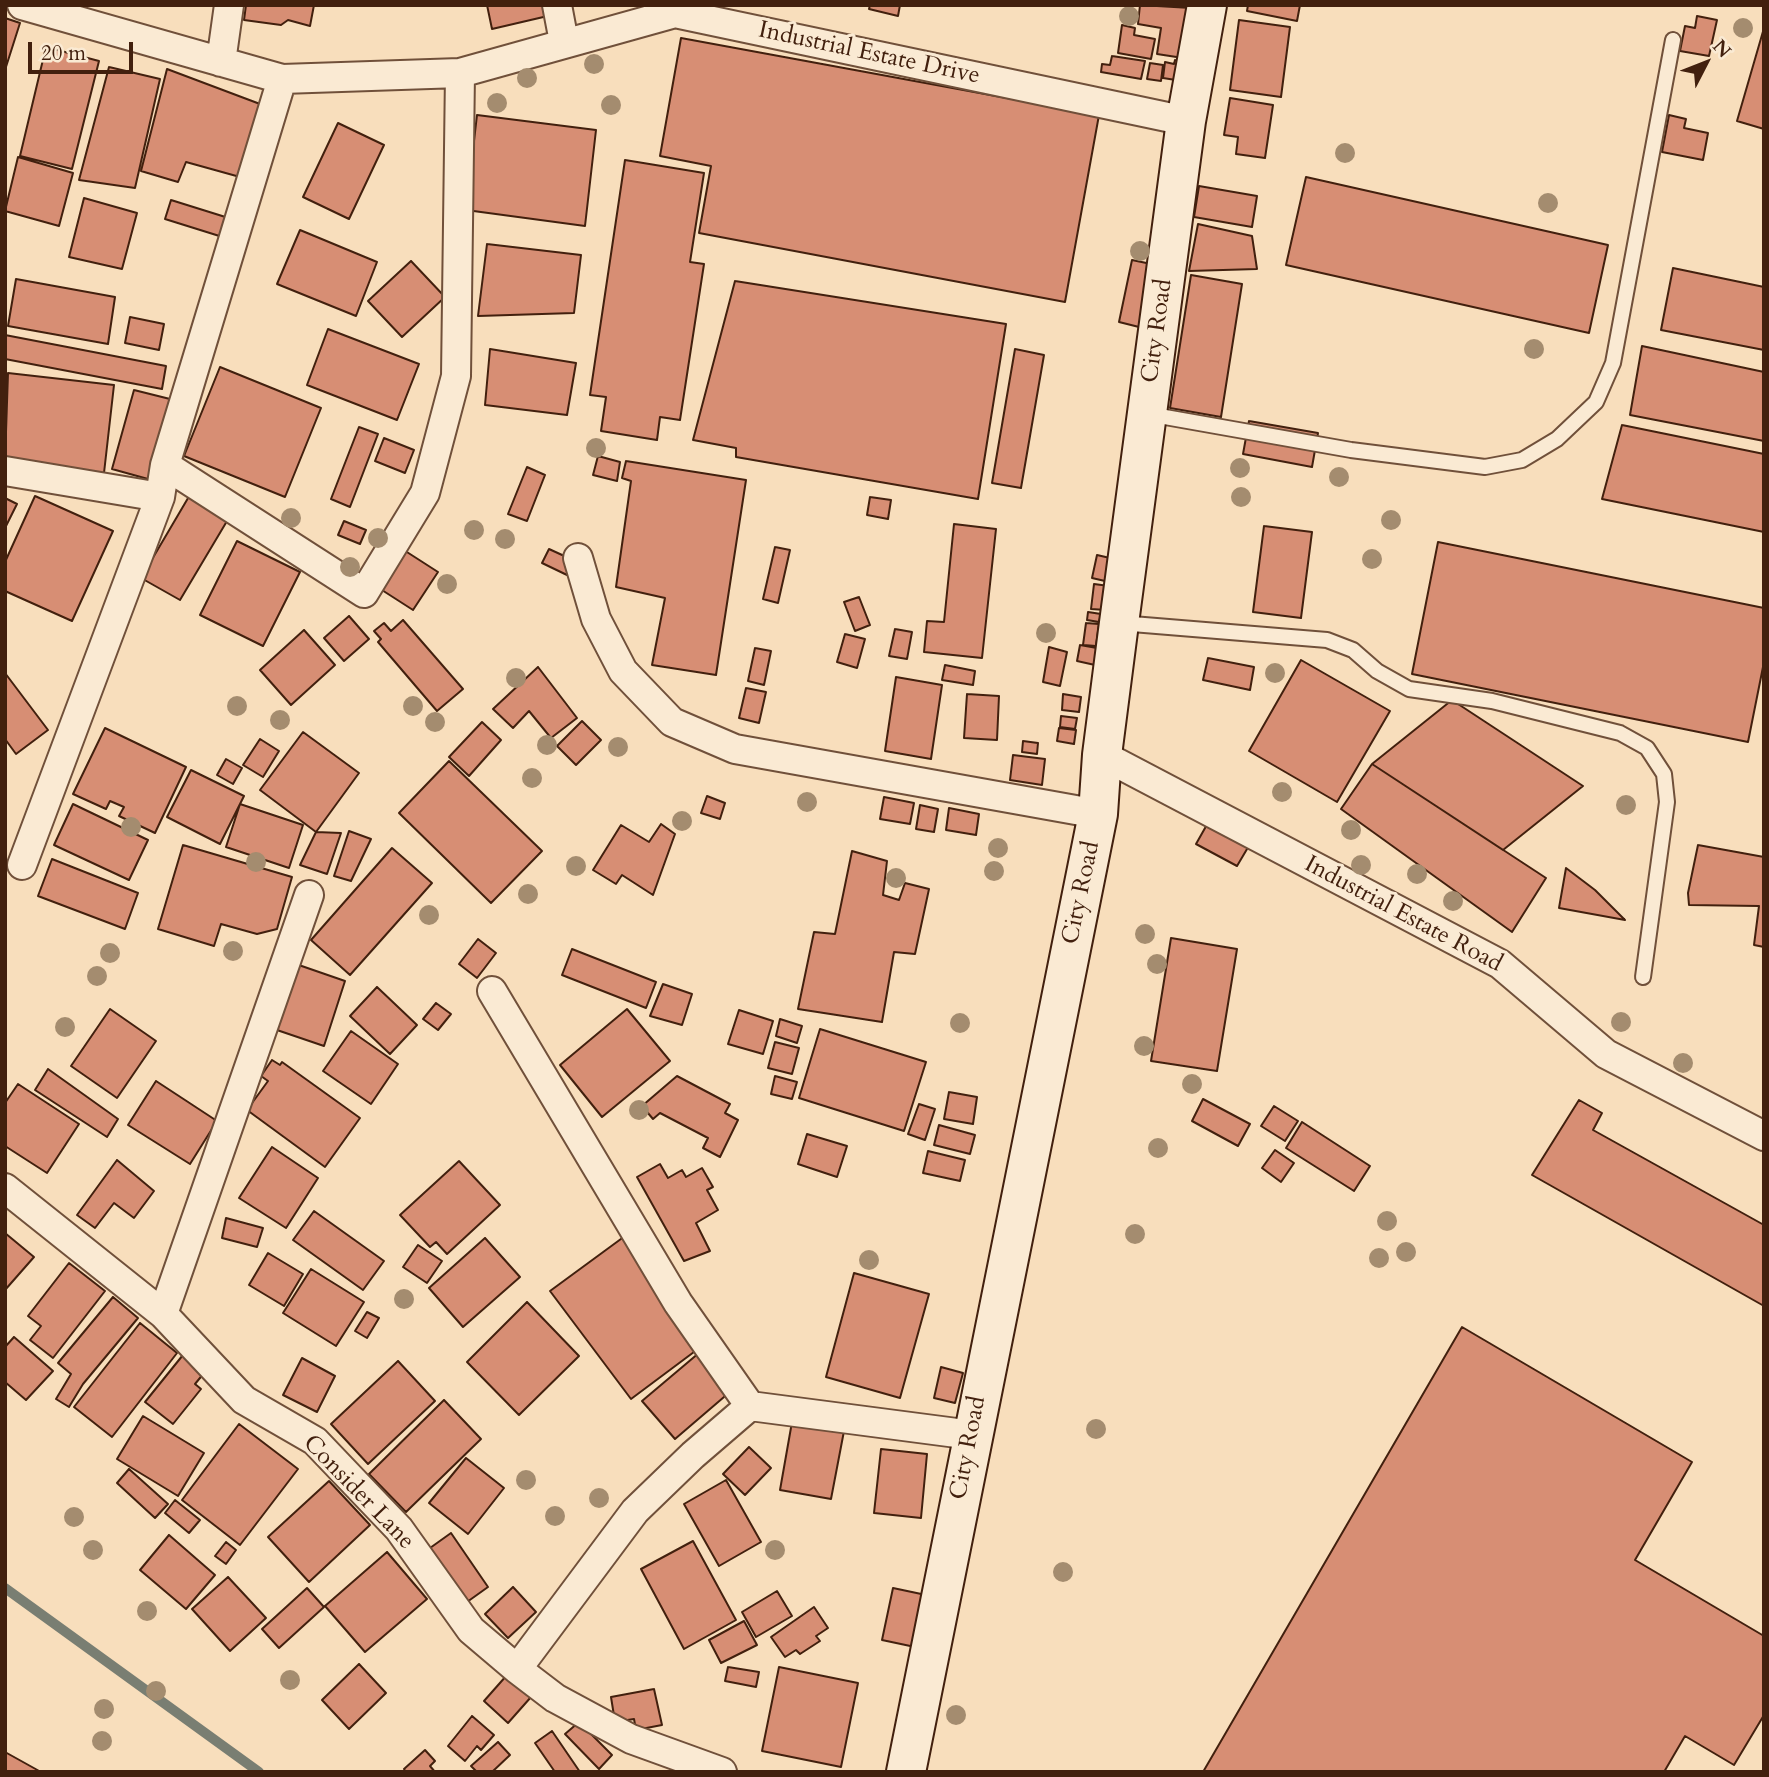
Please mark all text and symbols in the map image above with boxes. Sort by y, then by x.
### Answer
street label: Industrial Estate Drive [756,16,982,92]
scale bar [32,28,136,72]
north arrow [1671,28,1741,98]
text: N [1706,34,1737,64]
text: 20 m [41,39,86,68]
street label: City Road [1136,277,1180,385]
street label: City Road [1057,839,1107,947]
street label: Industrial Estate Road [1299,851,1507,979]
street label: City Road [945,1394,993,1502]
street label: Consider Lane [296,1430,420,1556]

